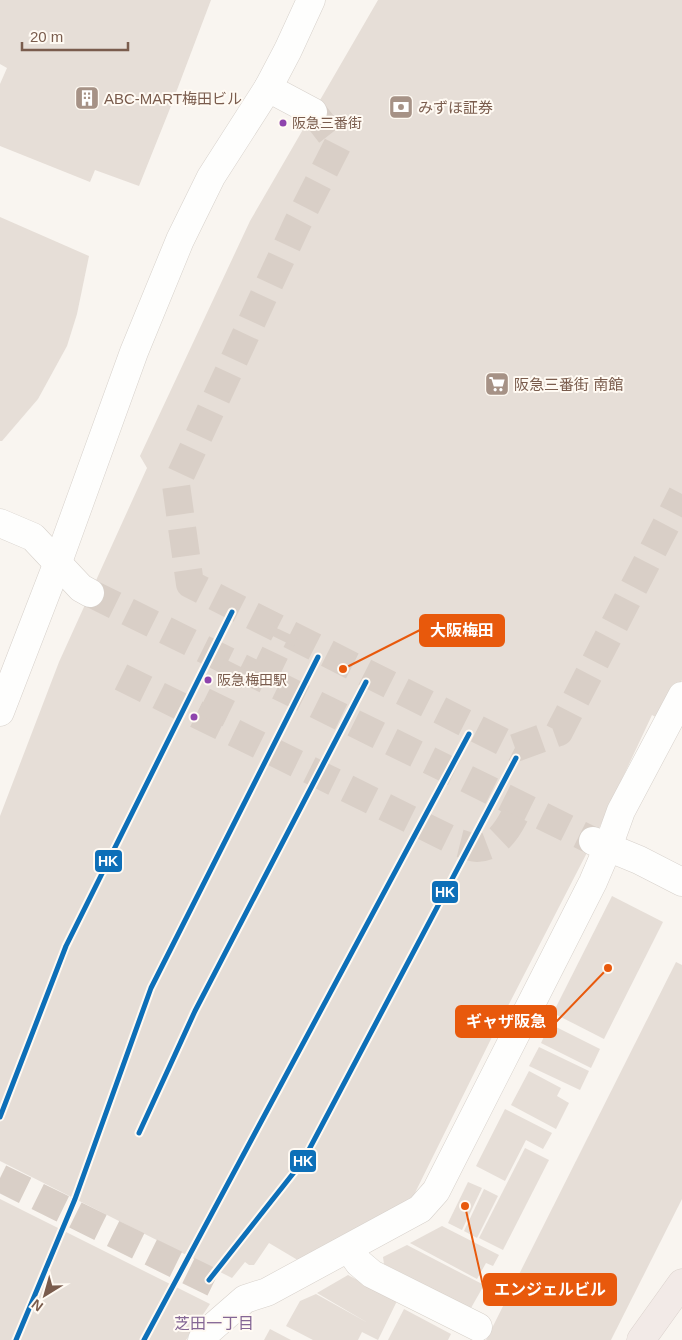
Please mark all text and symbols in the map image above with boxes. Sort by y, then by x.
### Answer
scale bar [22,20,129,52]
text: 20 m [30,28,63,45]
building icon: ABC-MART梅田ビル [74,85,100,111]
place label: ABC-MART梅田ビル [104,90,242,107]
bank icon: みずほ証券 [388,94,414,120]
place label: みずほ証券 [418,99,493,116]
place label: 阪急三番街 [292,115,362,131]
marker: 阪急三番街 [278,118,288,128]
supermarket icon: 阪急三番街 南館 [484,371,510,397]
place label: 阪急三番街 南館 [514,376,623,393]
callout: 大阪梅田 [420,615,504,646]
text: 大阪梅田 [430,622,494,639]
place label: 阪急梅田駅 [217,672,287,688]
marker: 阪急梅田駅 [203,675,213,685]
unlabelled marker [189,712,199,722]
line badge: HK [94,849,123,873]
text: HK [98,853,118,869]
line badge: HK [431,880,459,904]
text: HK [435,884,455,900]
callout: ギャザ阪急 [456,1006,556,1037]
text: ギャザ阪急 [466,1013,546,1030]
line badge: HK [289,1149,317,1173]
text: HK [293,1153,313,1169]
north arrow [20,1270,70,1320]
callout: エンジェルビル [484,1274,616,1305]
text: エンジェルビル [494,1281,606,1298]
text: N [28,1296,46,1315]
district label: 芝田一丁目 [174,1315,254,1332]

